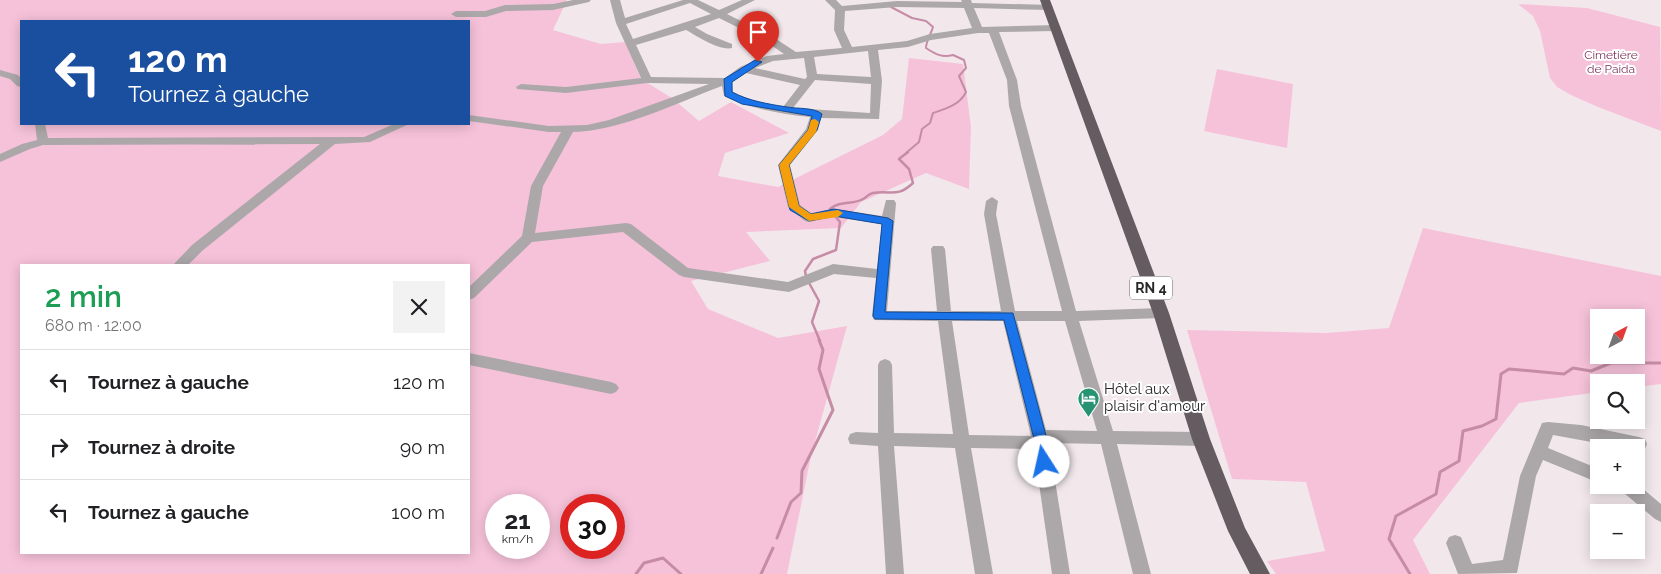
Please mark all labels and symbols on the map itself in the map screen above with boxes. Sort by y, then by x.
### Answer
pin [737,11,779,62]
park label: Cimetière de Paida [1584,48,1638,76]
road number: RN 4 [1130,276,1172,300]
north arrow [1590,309,1645,364]
place label: Hôtel aux plaisir d'amour [1104,380,1206,415]
hotel icon: Hôtel aux plaisir d'amour [1076,386,1100,417]
position arrow [1017,435,1069,487]
speed limit sign: 30 [560,494,625,559]

